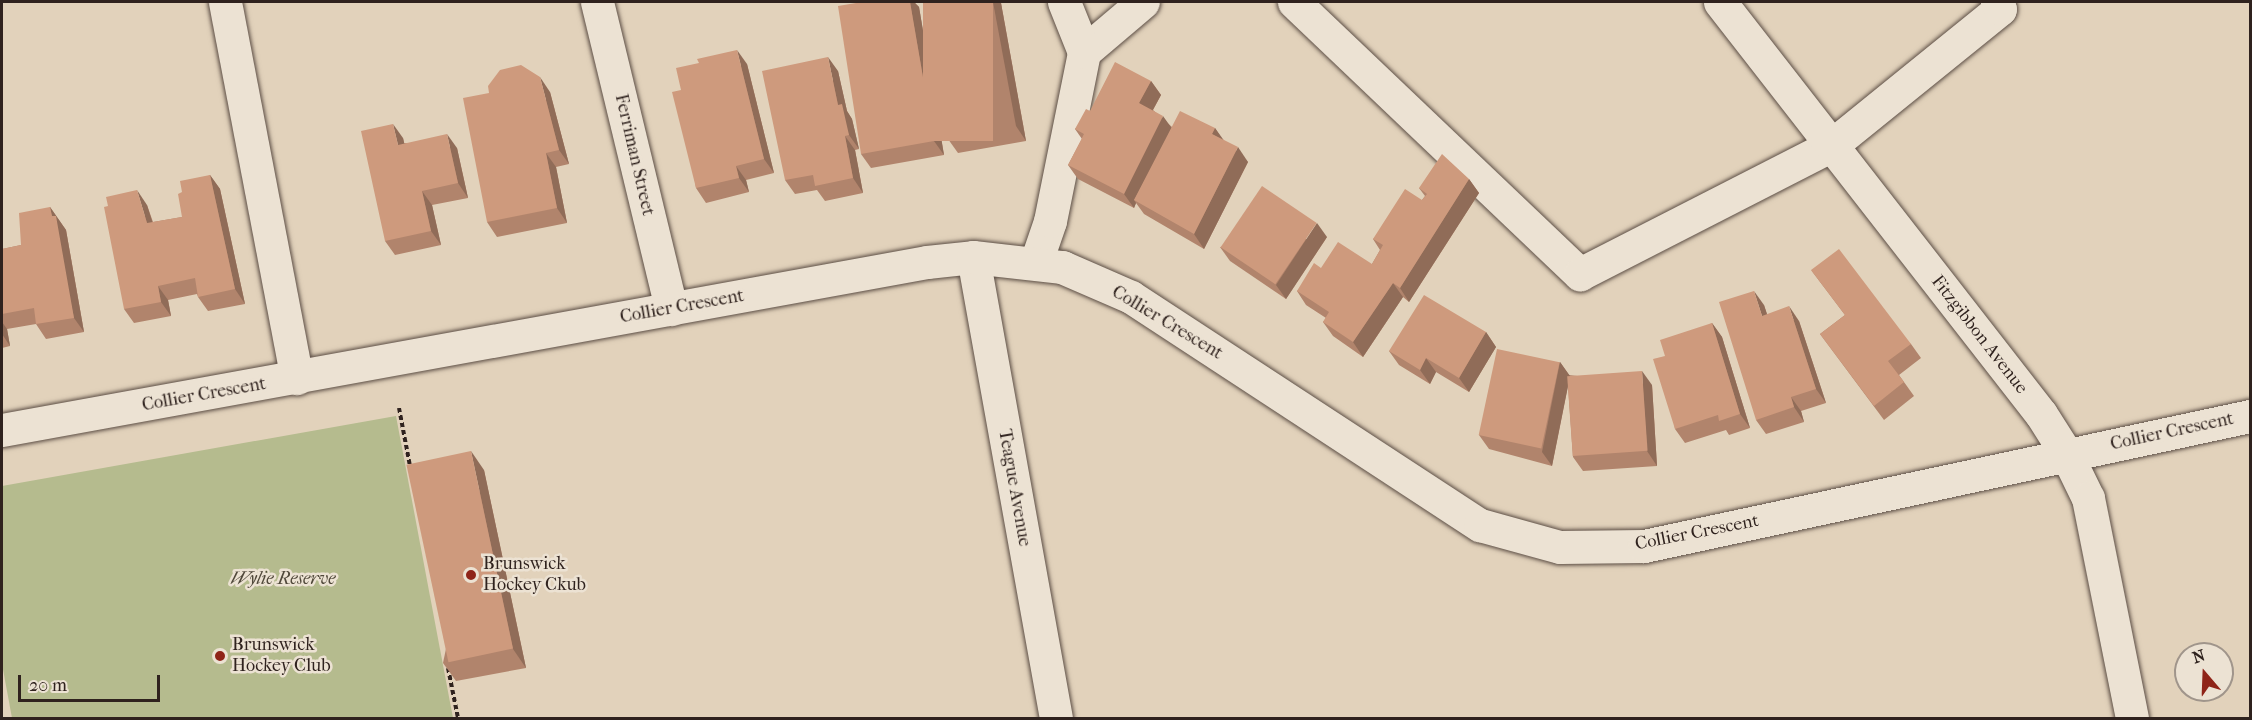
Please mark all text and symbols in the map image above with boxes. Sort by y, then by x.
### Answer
street label: Ferriman Street [610,92,658,218]
street label: Fitzgibbon Avenue [1926,271,2032,399]
street label: Collier Crescent [1108,281,1226,365]
street label: Collier Crescent [618,285,746,329]
street label: Collier Crescent [140,373,268,417]
street label: Collier Crescent [2108,408,2236,456]
street label: Teague Avenue [993,428,1035,548]
street label: Collier Crescent [1633,510,1761,556]
place label: Brunswick Hockey Ckub [483,554,586,596]
park label: Wylie Reserve [231,568,335,590]
marker: Brunswick Hockey Ckub [464,568,478,582]
place label: Brunswick Hockey Club [232,635,331,678]
north arrow [2174,642,2234,702]
text: N [2190,645,2207,667]
marker: Brunswick Hockey Club [213,649,227,663]
scale bar [21,663,164,701]
text: 20 m [29,675,67,696]

